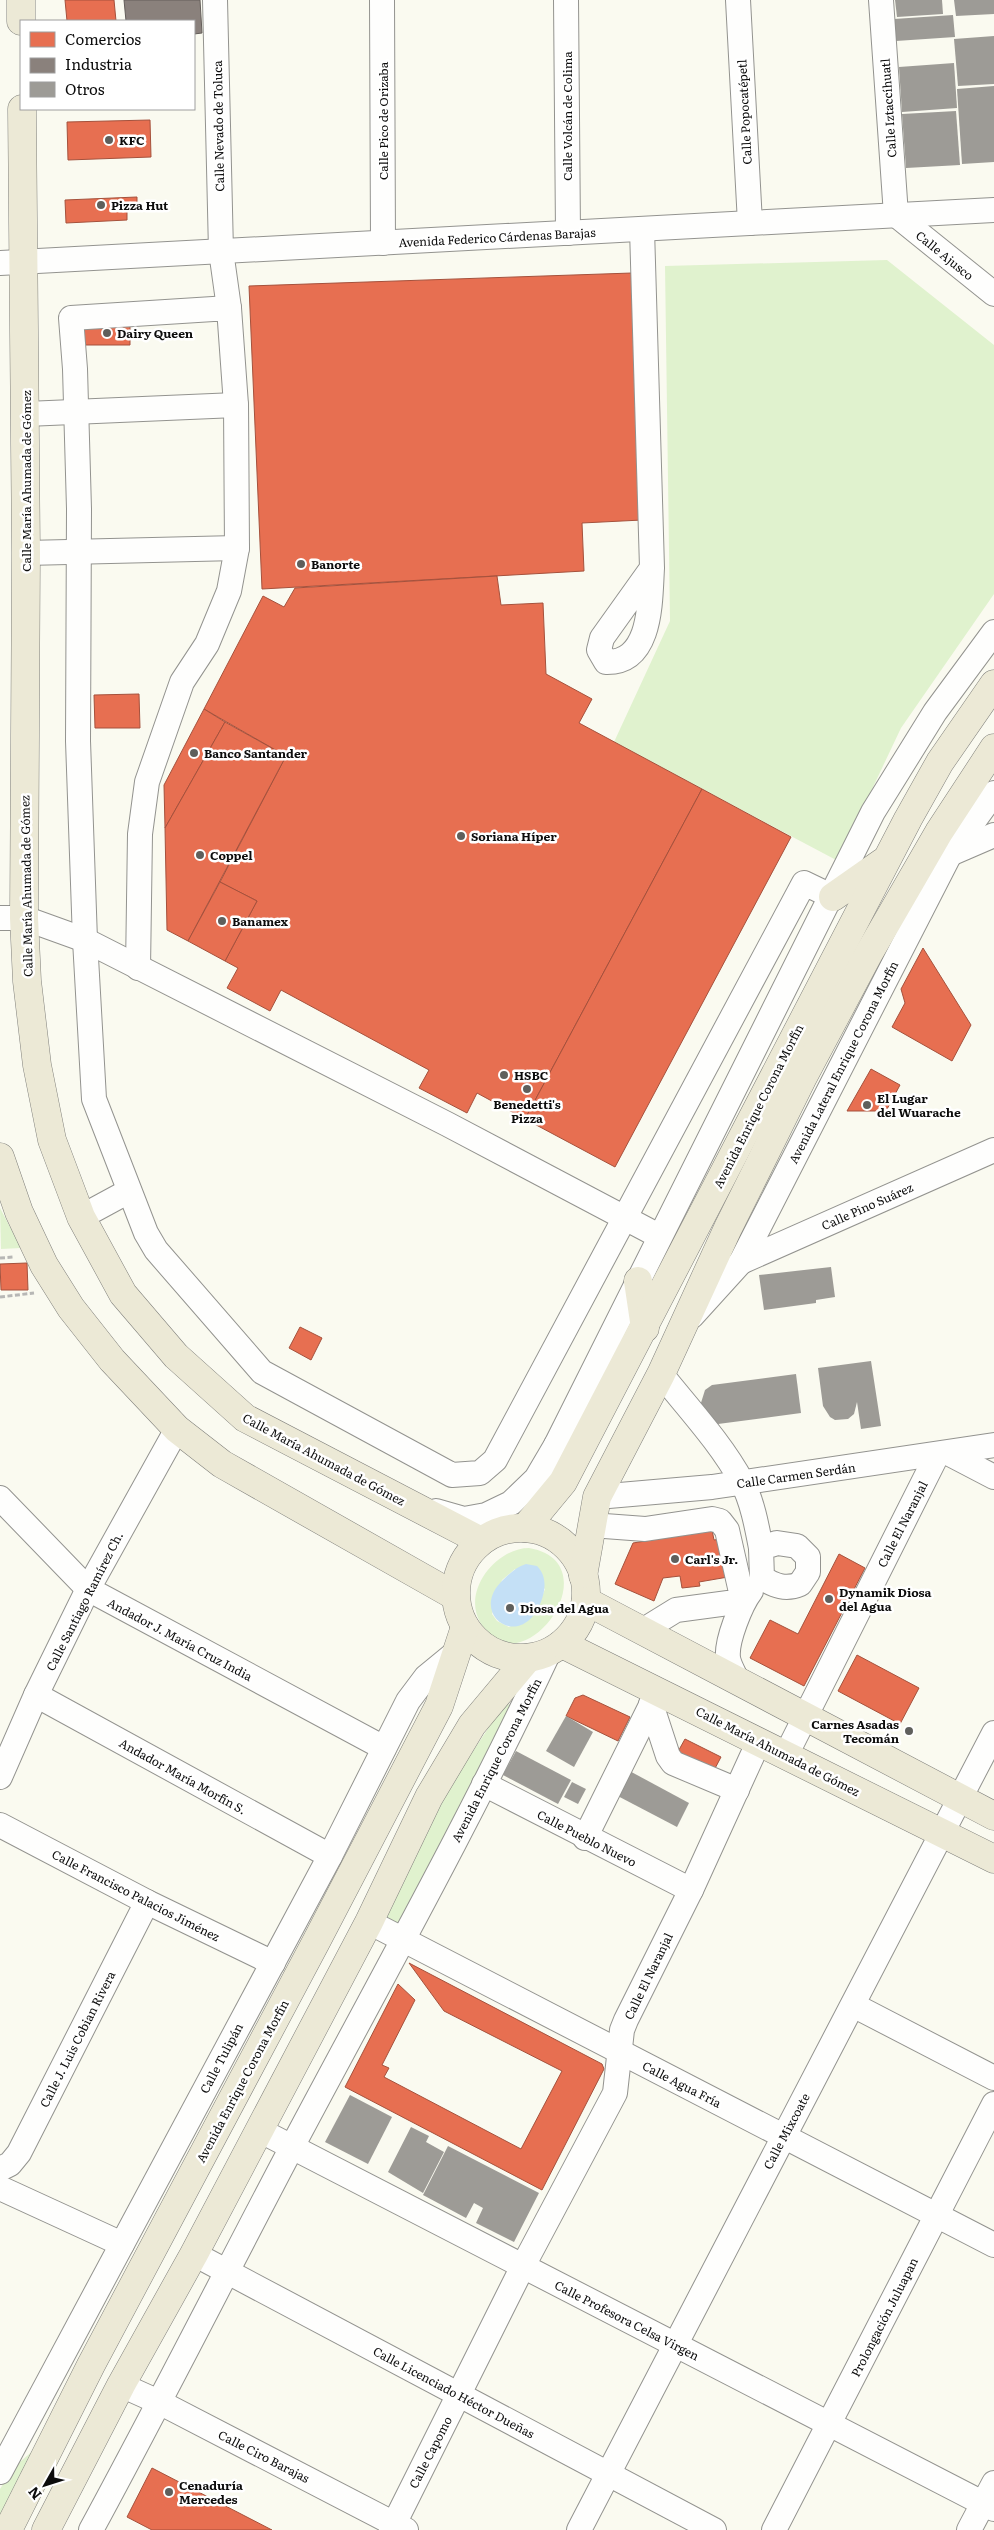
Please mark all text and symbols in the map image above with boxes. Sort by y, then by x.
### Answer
legend [20,20,195,110]
text: Comercios [65,27,141,50]
street label: Calle Volcán de Colima [558,51,576,181]
text: Industria [65,52,133,75]
street label: Calle Iztaccíhuatl [876,58,900,158]
street label: Calle Popocatépetl [732,59,756,165]
street label: Calle Nevado de Toluca [208,60,228,192]
street label: Calle Pico de Orizaba [374,61,392,180]
text: Otros [65,77,105,100]
place label: KFC [119,131,144,149]
marker: KFC [103,134,115,146]
place label: Pizza Hut [111,196,169,214]
marker: Pizza Hut [95,199,107,211]
street label: Avenida Federico Cárdenas Barajas [398,223,597,251]
street label: Calle Ajusco [912,226,978,284]
place label: Dairy Queen [117,324,194,342]
marker: Dairy Queen [101,327,113,339]
street label: Calle María Ahumada de Gómez [17,390,35,572]
place label: Banorte [311,555,360,573]
marker: Banorte [295,558,307,570]
place label: Banco Santander [204,744,308,762]
marker: Banco Santander [188,747,200,759]
street label: Calle María Ahumada de Gómez [15,795,37,977]
place label: Soriana Híper [471,827,557,845]
marker: Soriana Híper [455,830,467,842]
place label: Coppel [210,846,253,864]
marker: Coppel [194,849,206,861]
place label: Banamex [232,912,289,930]
marker: Banamex [216,915,228,927]
street label: Avenida Lateral Enrique Corona Morfín [784,957,902,1166]
street label: Avenida Enrique Corona Morfín [709,1021,807,1191]
place label: HSBC [514,1066,548,1084]
marker: HSBC [498,1069,510,1081]
marker: Benedetti's Pizza [521,1083,533,1095]
place label: El Lugar del Wuarache [877,1089,961,1121]
place label: Benedetti's Pizza [493,1095,561,1127]
marker: El Lugar del Wuarache [861,1099,873,1111]
street label: Calle Pino Suárez [818,1178,916,1234]
street label: Calle María Ahumada de Gómez [240,1408,409,1510]
street label: Calle Carmen Serdán [735,1458,857,1492]
street label: Calle El Naranjal [872,1478,932,1570]
street label: Calle Santiago Ramírez Ch. [41,1528,127,1674]
place label: Carl's Jr. [685,1550,738,1568]
marker: Carl's Jr. [669,1553,681,1565]
place label: Dynamik Diosa del Agua [839,1583,932,1615]
street label: Andador J. María Cruz India [104,1593,256,1685]
marker: Dynamik Diosa del Agua [823,1593,835,1605]
place label: Diosa del Agua [520,1599,609,1617]
marker: Diosa del Agua [504,1602,516,1614]
street label: Avenida Enrique Corona Morfín [447,1675,545,1845]
street label: Calle María Ahumada de Gómez [693,1702,863,1800]
place label: Carnes Asadas Tecomán [811,1715,900,1747]
marker: Carnes Asadas Tecomán [903,1725,915,1737]
street label: Andador María Morfín S. [116,1733,250,1819]
street label: Calle Pueblo Nuevo [534,1805,640,1871]
street label: Calle Francisco Palacios Jiménez [49,1845,223,1945]
street label: Calle El Naranjal [619,1929,677,2023]
street label: Calle J. Luis Cobian Rivera [35,1967,120,2110]
street label: Avenida Enrique Corona Morfín [191,1996,293,2166]
street label: Calle Tulipán [195,2020,247,2096]
street label: Calle Agua Fría [639,2056,725,2112]
street label: Calle Mixcoate [758,2090,814,2172]
street label: Prolongación Juluapan [846,2254,922,2380]
street label: Calle Profesora Celsa Virgen [552,2276,702,2364]
street label: Calle Licenciado Héctor Dueñas [370,2342,538,2443]
street label: Calle Capomo [404,2413,456,2491]
street label: Calle Ciro Barajas [215,2425,313,2487]
north arrow [20,2460,70,2510]
place label: Cenaduría Mercedes [179,2476,243,2508]
text: N [22,2483,46,2505]
marker: Cenaduría Mercedes [163,2486,175,2498]

